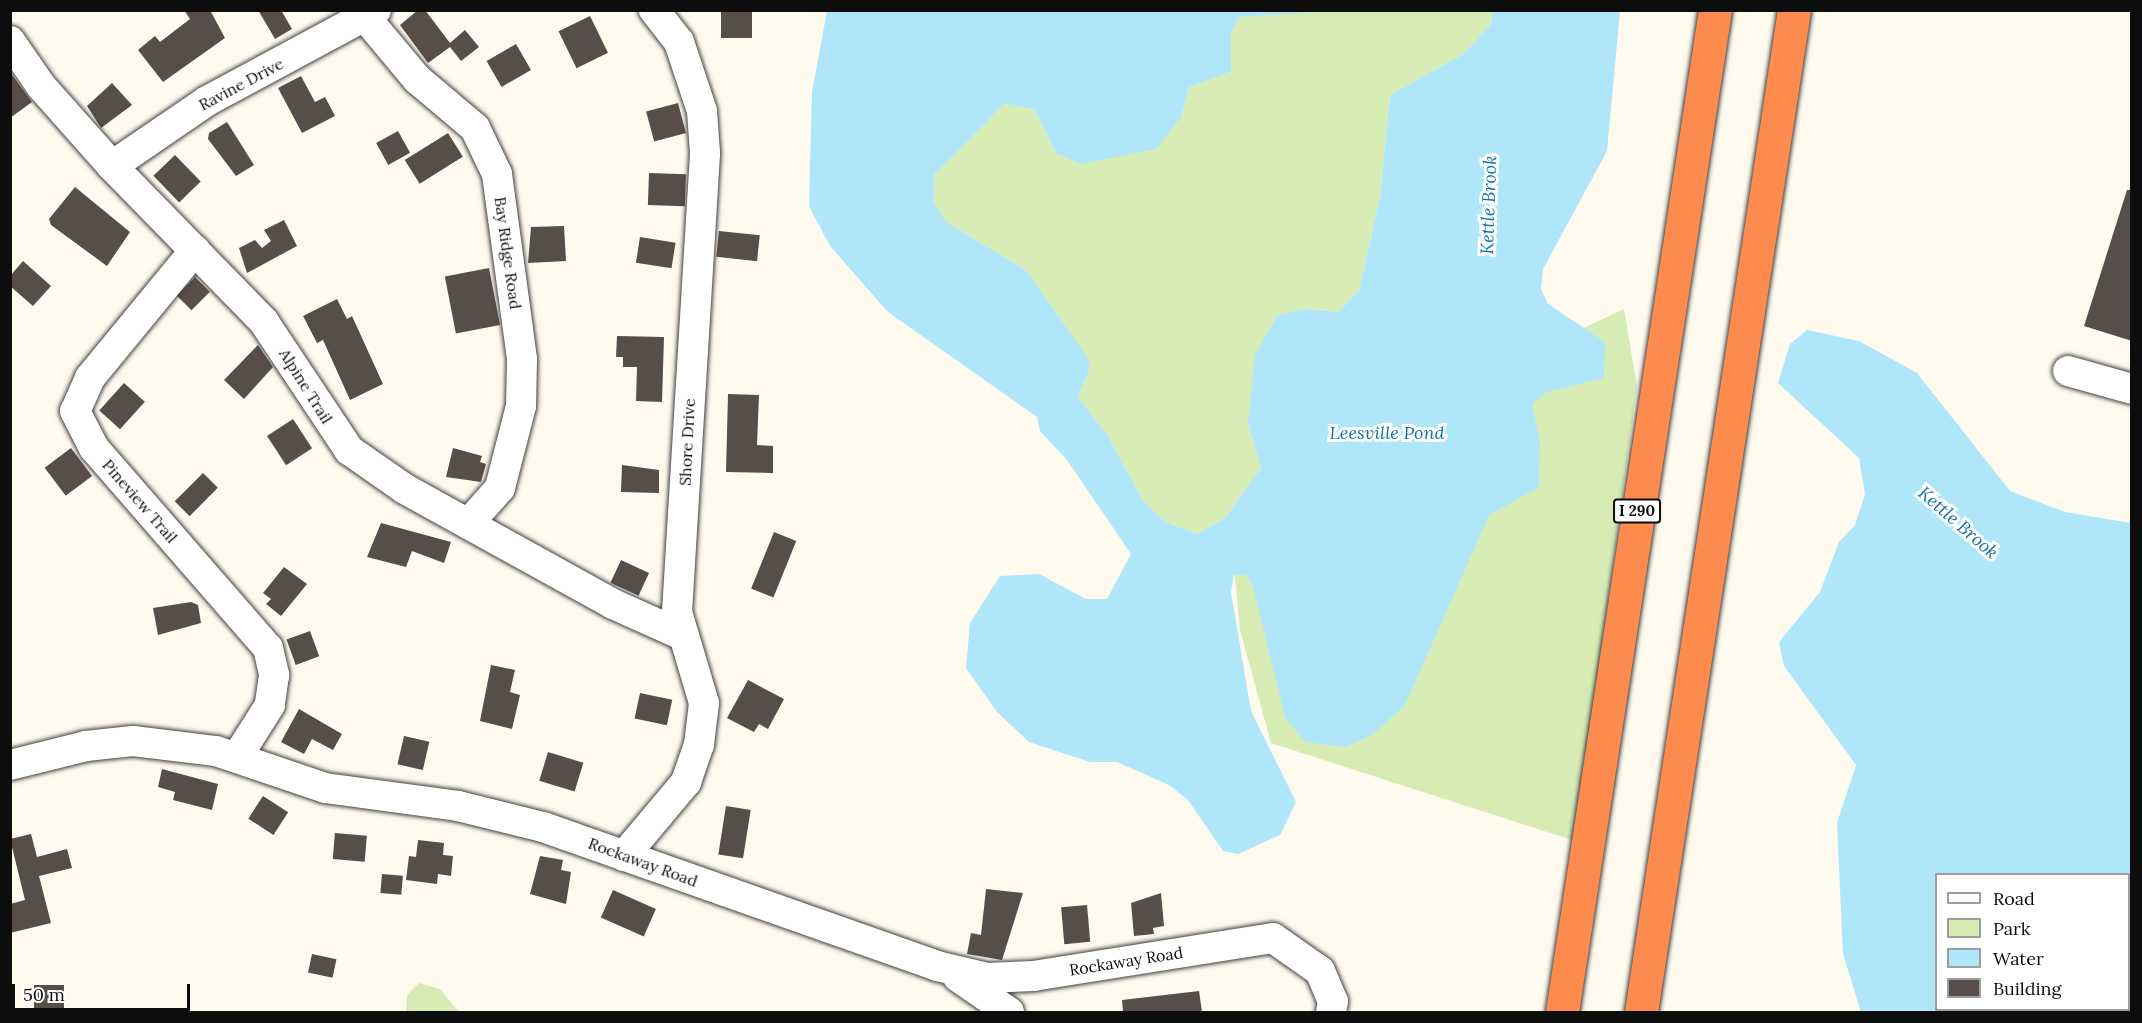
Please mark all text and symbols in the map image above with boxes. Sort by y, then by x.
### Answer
street label: Ravine Drive [195,54,287,114]
water label: Kettle Brook [1476,155,1502,255]
street label: Bay Ridge Road [491,195,525,311]
street label: Alpine Trail [275,345,337,427]
street label: Shore Drive [675,398,699,486]
water label: Leesville Pond [1329,422,1445,444]
street label: Pineview Trail [98,455,182,547]
water label: Kettle Brook [1914,482,2002,564]
road number: I 290 [1613,499,1661,523]
street label: Rockaway Road [586,833,700,891]
legend [1935,873,2130,1011]
text: Road [1993,887,2035,910]
text: Park [1993,917,2030,940]
street label: Rockaway Road [1068,943,1184,979]
text: Water [1993,947,2044,970]
scale bar [15,972,194,1010]
text: Building [1993,977,2061,1000]
text: 50 m [23,983,65,1006]

